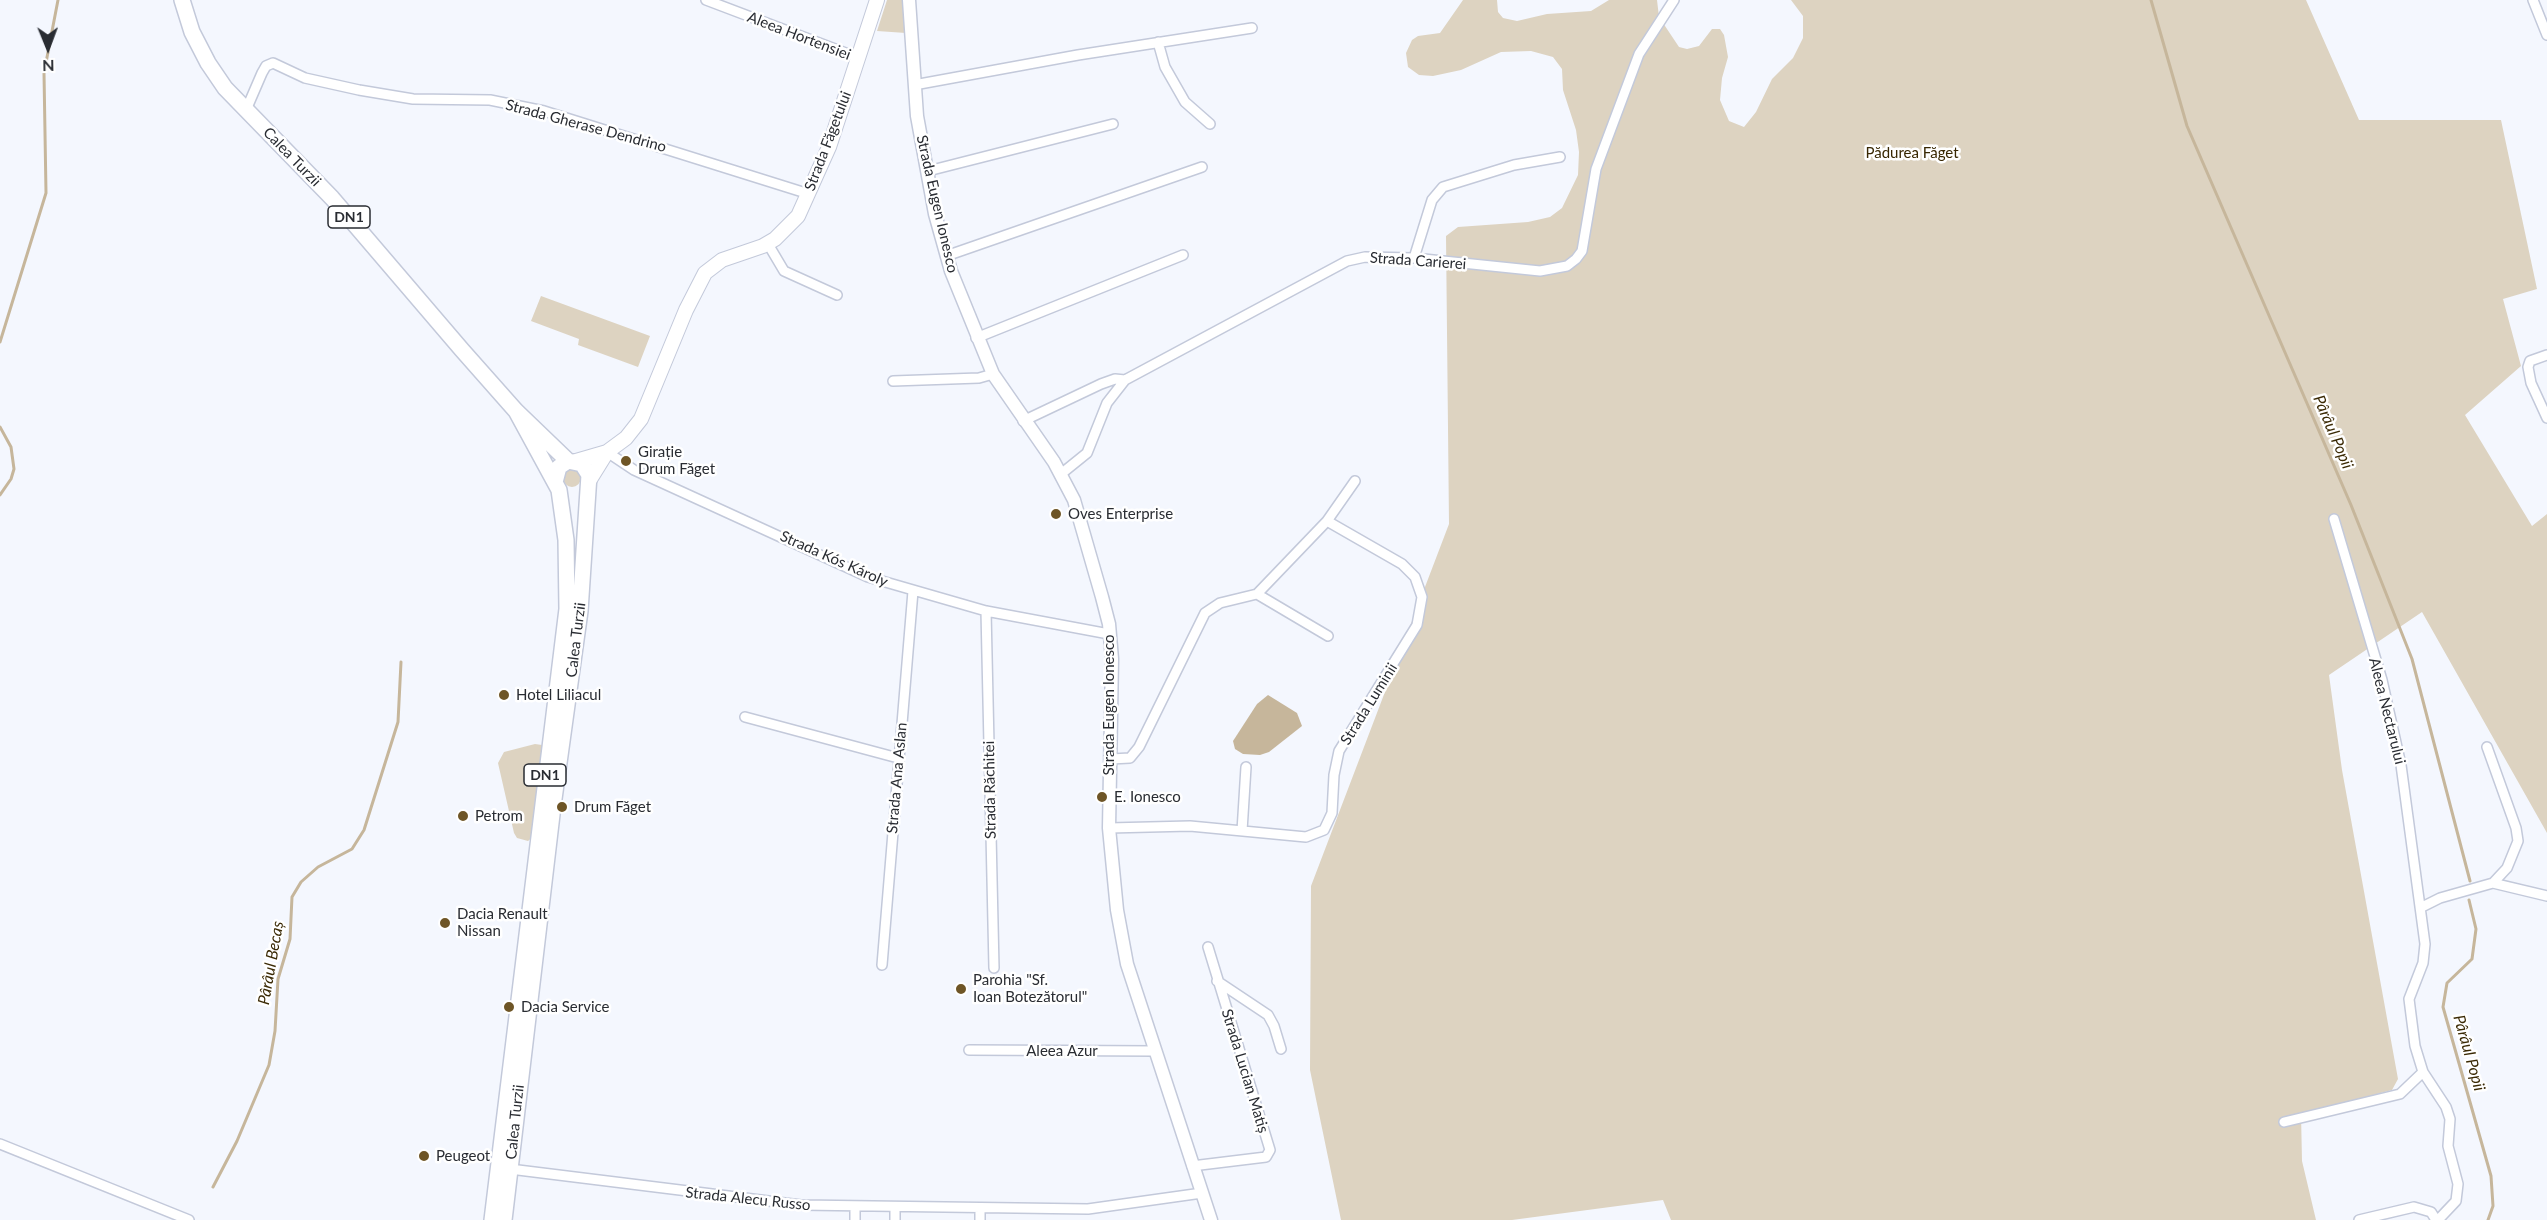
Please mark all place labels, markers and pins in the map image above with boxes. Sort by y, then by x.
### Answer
place label: Girație Drum Făget [638,443,715,478]
marker: Girație Drum Făget [619,454,633,468]
place label: Oves Enterprise [1068,505,1173,523]
marker: Oves Enterprise [1049,507,1063,521]
place label: Hotel Liliacul [516,686,601,704]
marker: Hotel Liliacul [497,688,511,702]
place label: E. Ionesco [1114,788,1181,806]
marker: E. Ionesco [1095,790,1109,804]
place label: Drum Făget [574,798,651,816]
marker: Drum Făget [555,800,569,814]
place label: Petrom [475,807,523,825]
marker: Petrom [456,809,470,823]
place label: Dacia Renault Nissan [457,905,548,940]
marker: Dacia Renault Nissan [438,916,452,930]
place label: Parohia "Sf. Ioan Botezătorul" [973,971,1087,1006]
marker: Parohia "Sf. Ioan Botezătorul" [954,982,968,996]
place label: Dacia Service [521,998,609,1016]
marker: Dacia Service [502,1000,516,1014]
place label: Peugeot [436,1147,490,1165]
marker: Peugeot [417,1149,431,1163]

